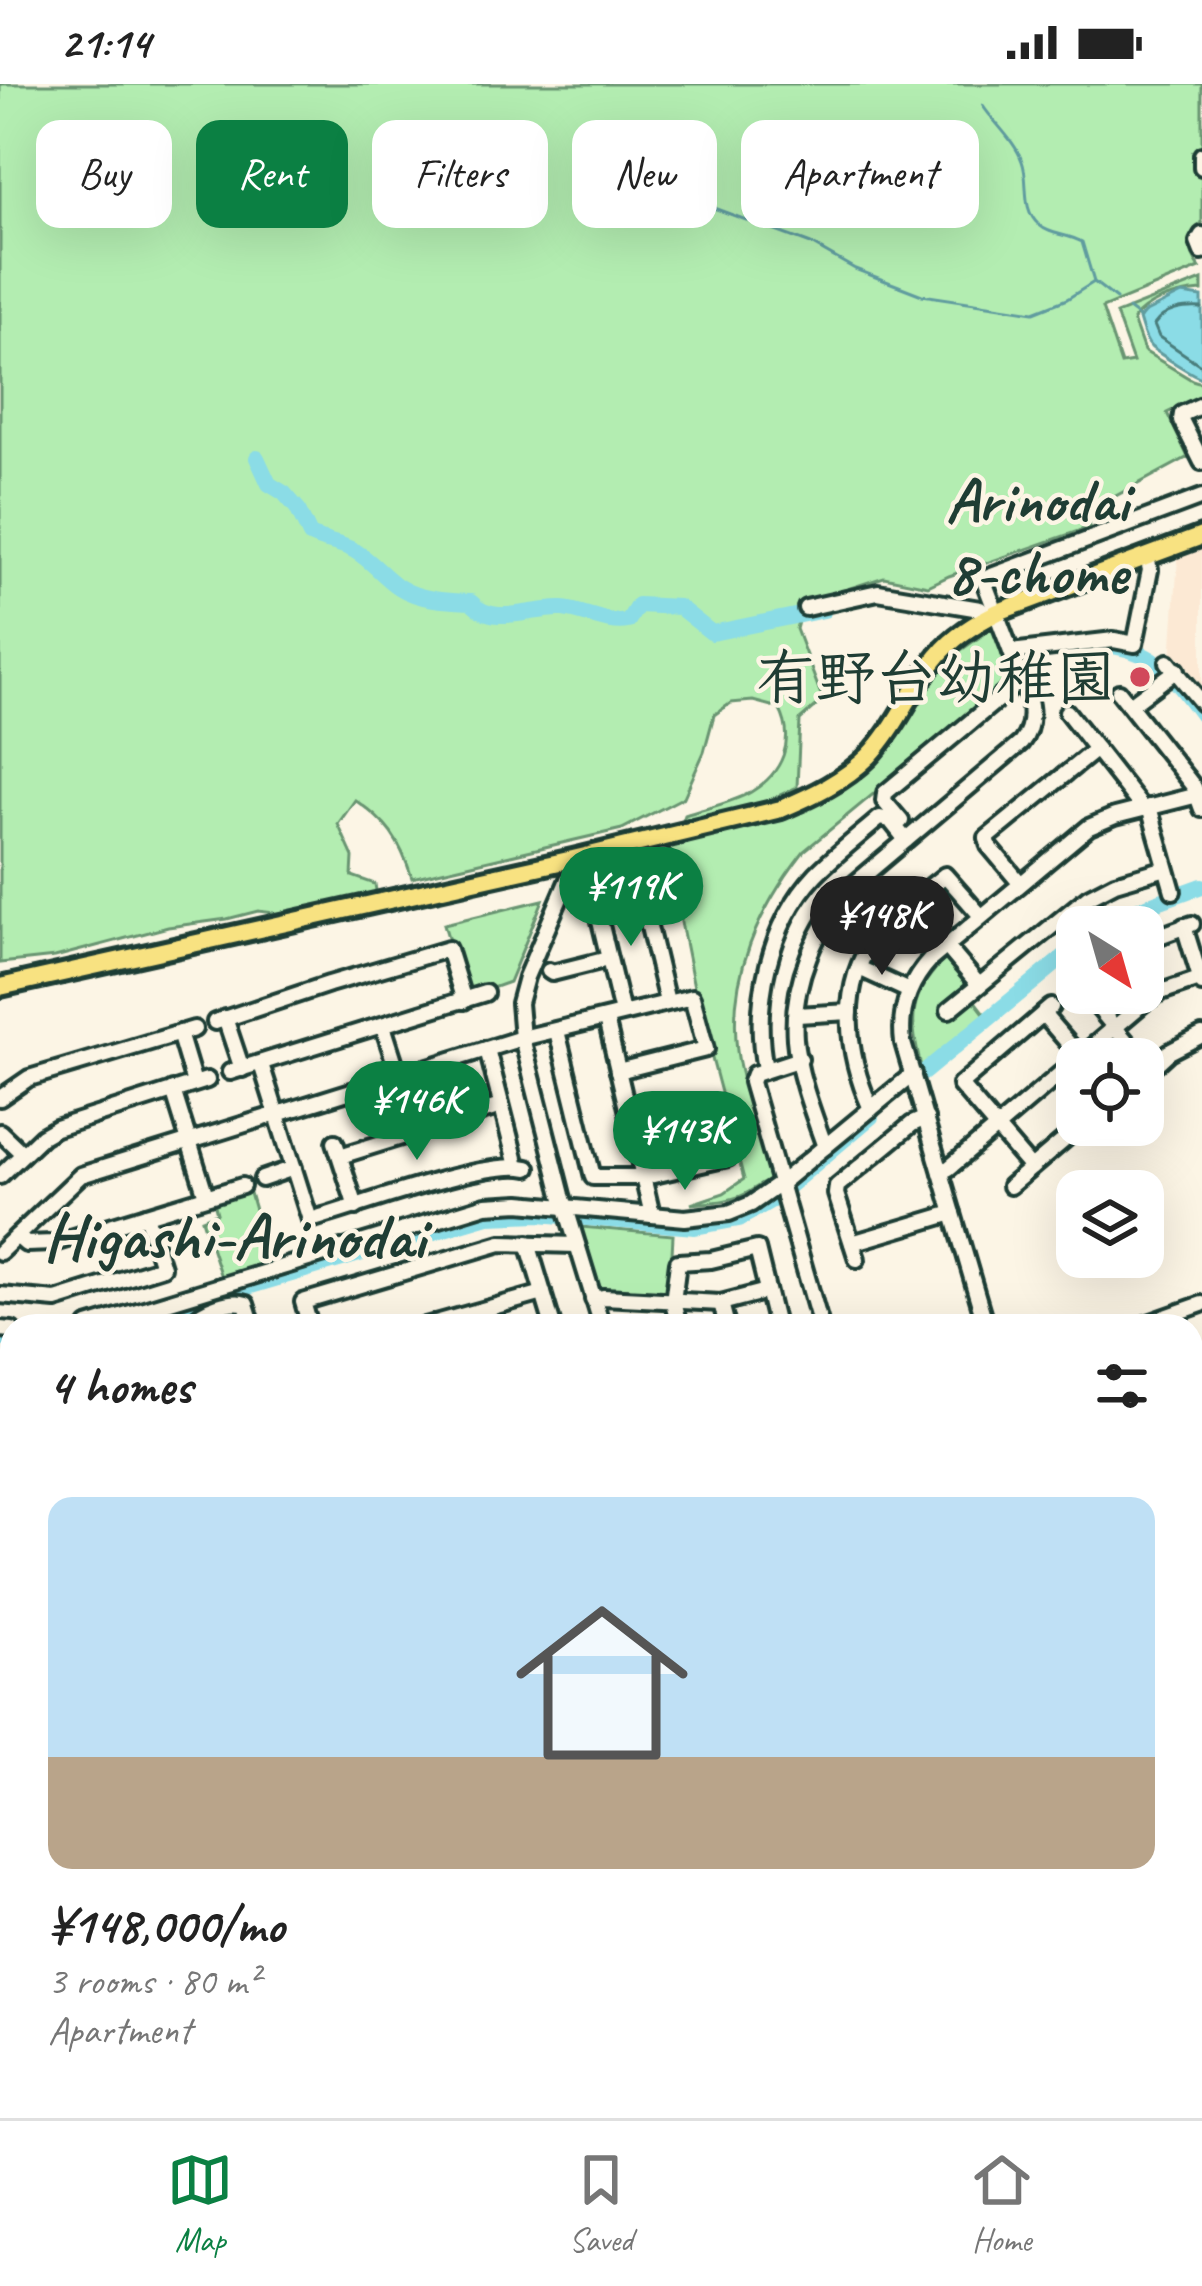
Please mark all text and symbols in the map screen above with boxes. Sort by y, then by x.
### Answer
text: 21:14 [60,14,150,71]
chip: Buy [36,120,172,228]
chip: Rent [196,120,348,228]
chip: Filters [372,120,548,228]
chip: New [572,120,717,228]
chip: Apartment [741,120,979,228]
district label: Arinodai 8-chome [946,461,1136,612]
place label: 有野台幼稚園 [756,640,1116,716]
marker: 有野台幼稚園 [1127,664,1153,690]
pin: ¥119K [547,847,715,949]
text: ¥119K [586,861,676,910]
pin: ¥148K [798,876,966,978]
text: ¥148K [837,890,927,939]
north arrow [1056,906,1164,1014]
map controls [1056,906,1164,1278]
button: locate [1056,1038,1164,1146]
pin: ¥146K [333,1061,501,1163]
text: ¥146K [372,1075,462,1124]
pin: ¥143K [601,1091,769,1193]
text: ¥143K [640,1105,730,1154]
button: layers [1056,1170,1164,1278]
district label: Higashi-Arinodai [43,1195,433,1278]
icon: filters [1089,1353,1155,1419]
text: 4 homes [48,1354,192,1418]
icon: home [494,1575,710,1791]
text: ¥148,000/mo [48,1893,284,1957]
text: 3 rooms · 80 m² [48,1957,259,2006]
text: Apartment [48,2006,191,2055]
tab: Map [167,2147,233,2261]
tab: Saved [568,2147,634,2261]
tab: Home [969,2147,1035,2261]

